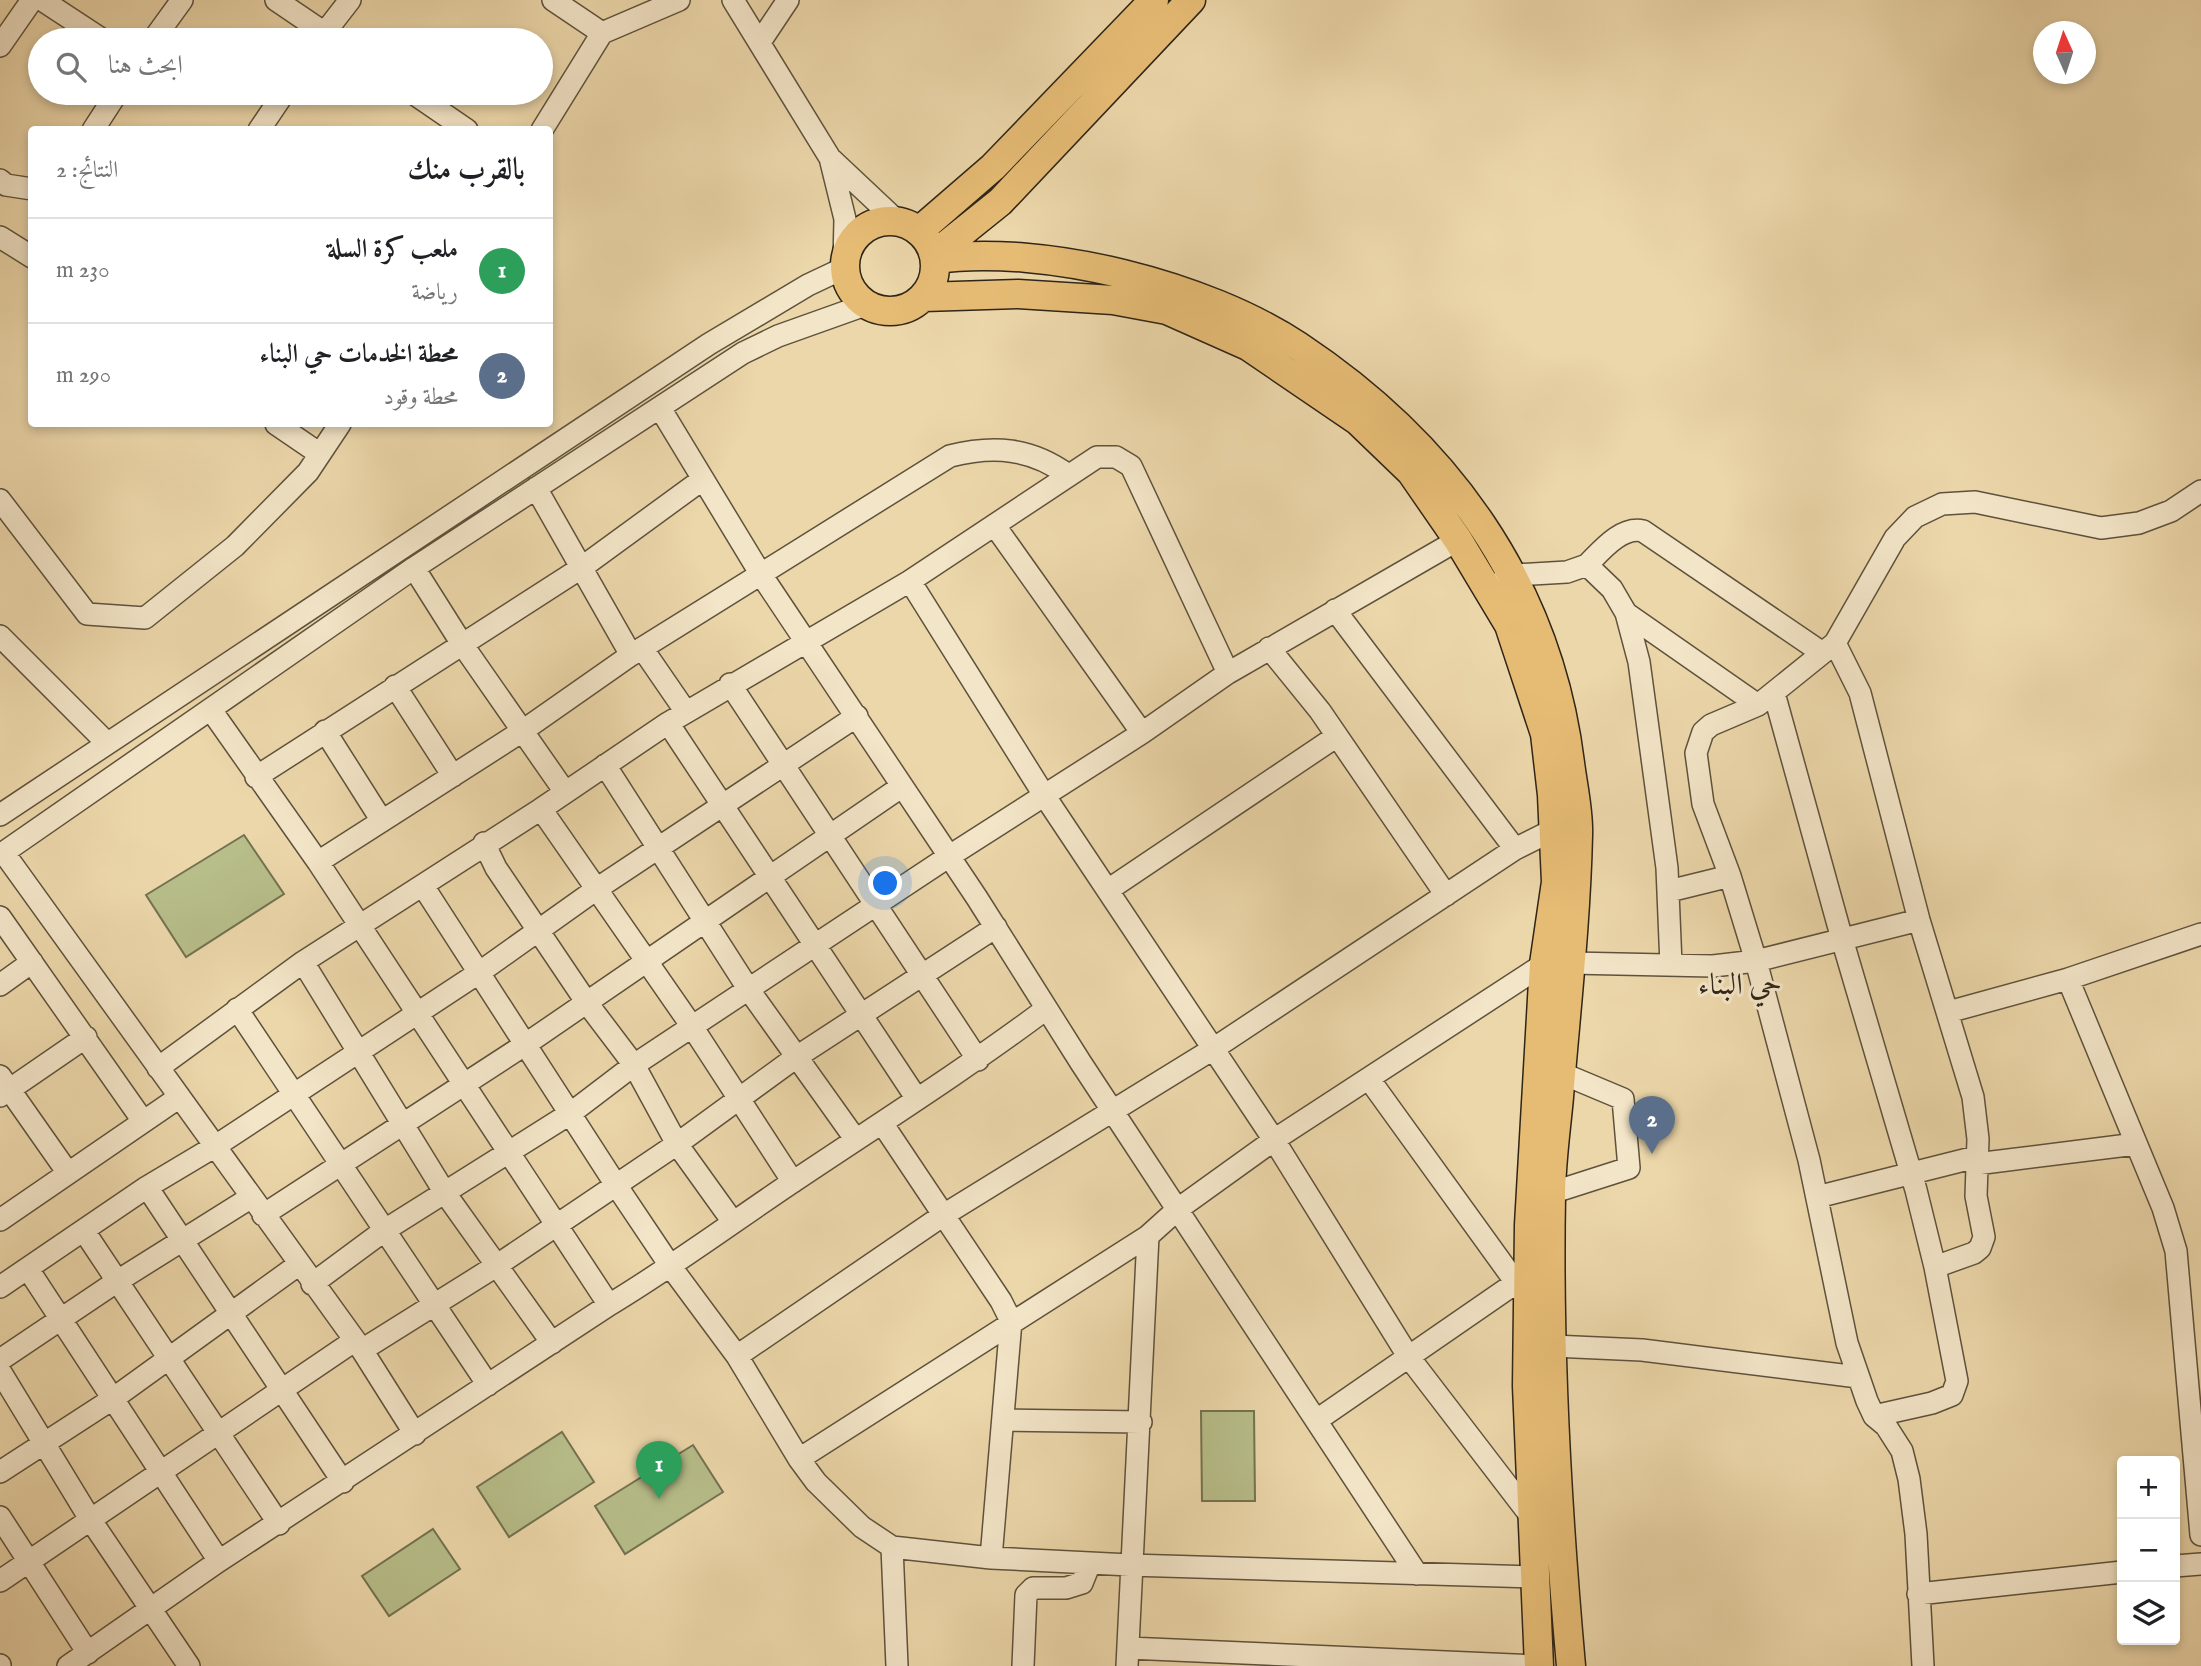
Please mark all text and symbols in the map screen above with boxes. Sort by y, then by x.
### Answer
north arrow [2033,21,2096,84]
search box [28,28,553,105]
icon: search [52,48,90,86]
text: ابحث هنا [108,49,183,82]
text: بالقرب منك [408,152,525,190]
text: النتائج: 2 [56,156,118,185]
text: ملعب كرة السلة [327,233,458,266]
text: 230 m [56,256,110,285]
text: 1 [498,256,506,285]
text: رياضة [412,278,458,307]
text: محطة الخدمات حي البناء [259,338,458,371]
text: 290 m [56,361,111,390]
text: 2 [497,361,507,390]
text: محطة وقود [383,383,458,412]
your location [868,866,902,900]
district label: حي البناء [1698,967,1782,1008]
pin: 2 [1629,1096,1675,1154]
pin: 1 [636,1441,682,1499]
map controls [2117,1456,2180,1645]
button: + [2117,1456,2180,1519]
button: − [2117,1519,2180,1582]
button: layers [2117,1582,2180,1645]

